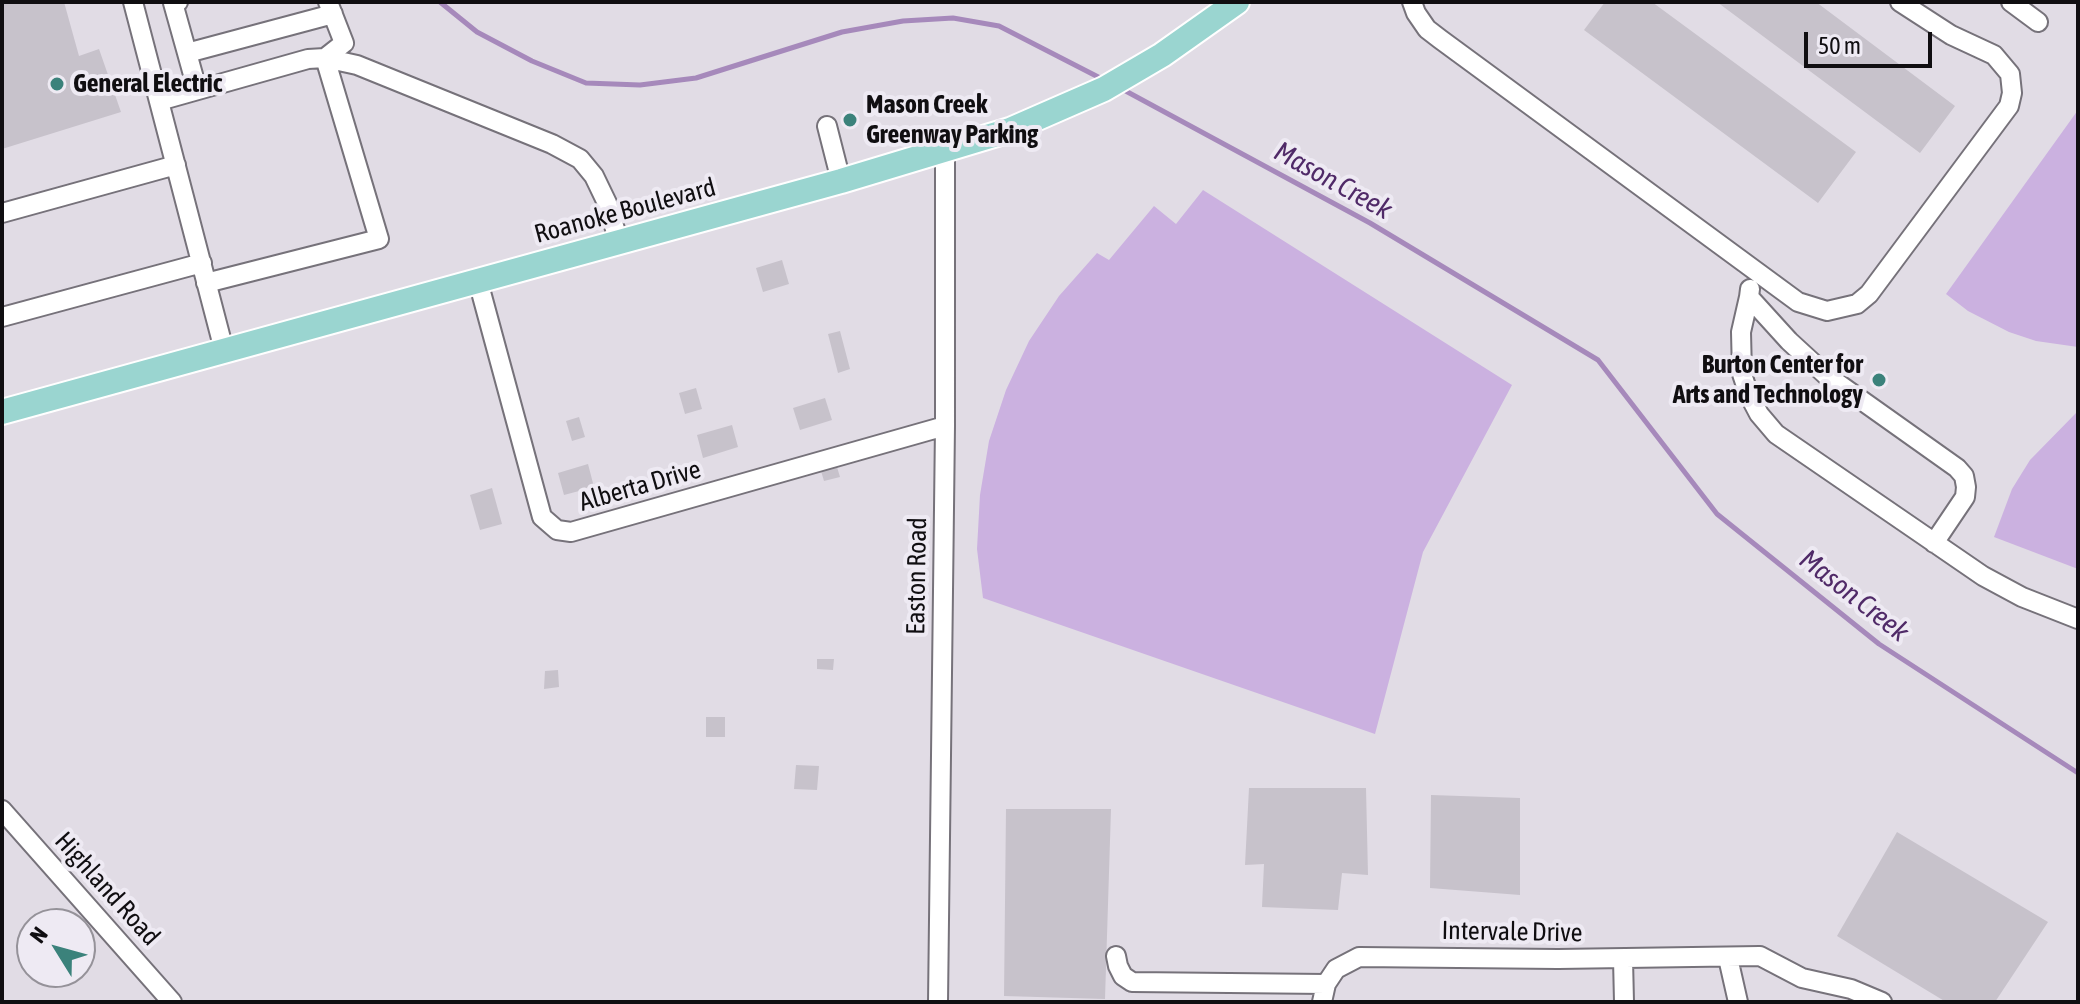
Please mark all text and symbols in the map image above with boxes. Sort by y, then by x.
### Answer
scale bar [1808,16,1936,66]
text: 50 m [1818,32,1861,59]
place label: General Electric [73,68,222,100]
marker: General Electric [48,75,66,93]
place label: Mason Creek Greenway Parking [866,89,1038,150]
marker: Mason Creek Greenway Parking [841,111,859,129]
water label: Mason Creek [1268,135,1398,227]
street label: Roanoke Boulevard [531,172,719,250]
place label: Burton Center for Arts and Technology [1673,349,1863,410]
marker: Burton Center for Arts and Technology [1870,371,1888,389]
street label: Alberta Drive [576,454,704,518]
street label: Easton Road [900,517,934,635]
water label: Mason Creek [1793,543,1915,649]
street label: Highland Road [48,826,166,952]
north arrow [16,908,96,988]
street label: Intervale Drive [1441,915,1583,949]
text: N [24,922,53,948]

